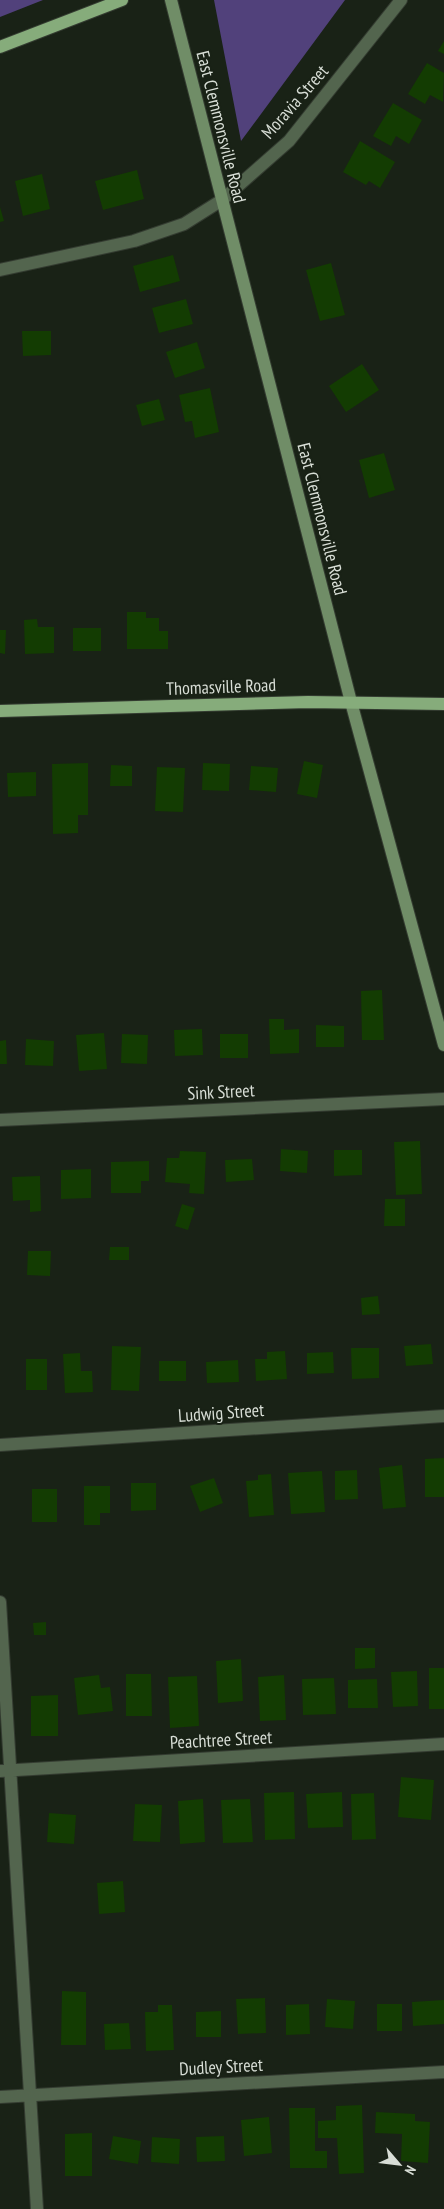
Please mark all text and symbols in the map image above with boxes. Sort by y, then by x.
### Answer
street label: East Clemmonsville Road [191,48,252,205]
street label: Moravia Street [256,60,333,143]
street label: East Clemmonsville Road [292,440,353,597]
street label: Thomasville Road [166,673,276,700]
street label: Sink Street [187,1078,255,1105]
street label: Ludwig Street [177,1398,265,1427]
street label: Peachtree Street [169,1725,273,1754]
street label: Dudley Street [179,2053,263,2080]
north arrow [374,2139,424,2189]
text: N [401,2163,420,2178]

